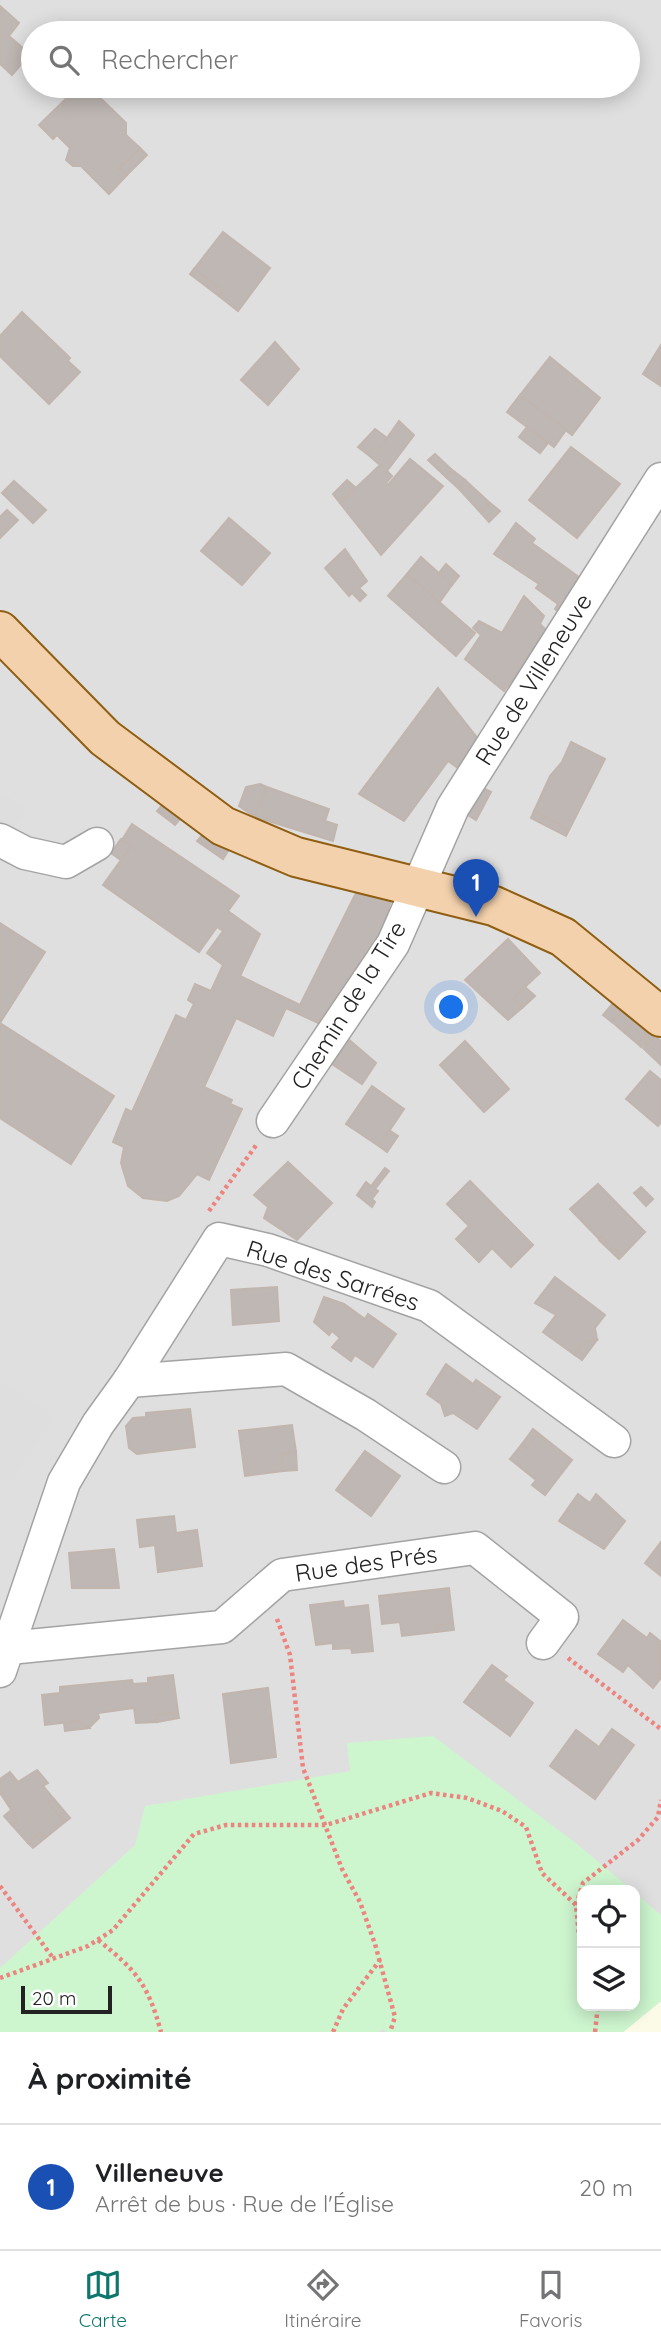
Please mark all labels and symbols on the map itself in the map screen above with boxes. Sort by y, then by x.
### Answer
street label: Rue de Villeneuve [468,588,598,770]
pin: 1 [453,859,499,917]
street label: Chemin de la Tire [284,915,412,1095]
your location [434,990,468,1024]
street label: Rue des Sarrées [243,1233,423,1317]
street label: Rue des Prés [293,1538,439,1588]
scale bar [21,1983,112,2015]

